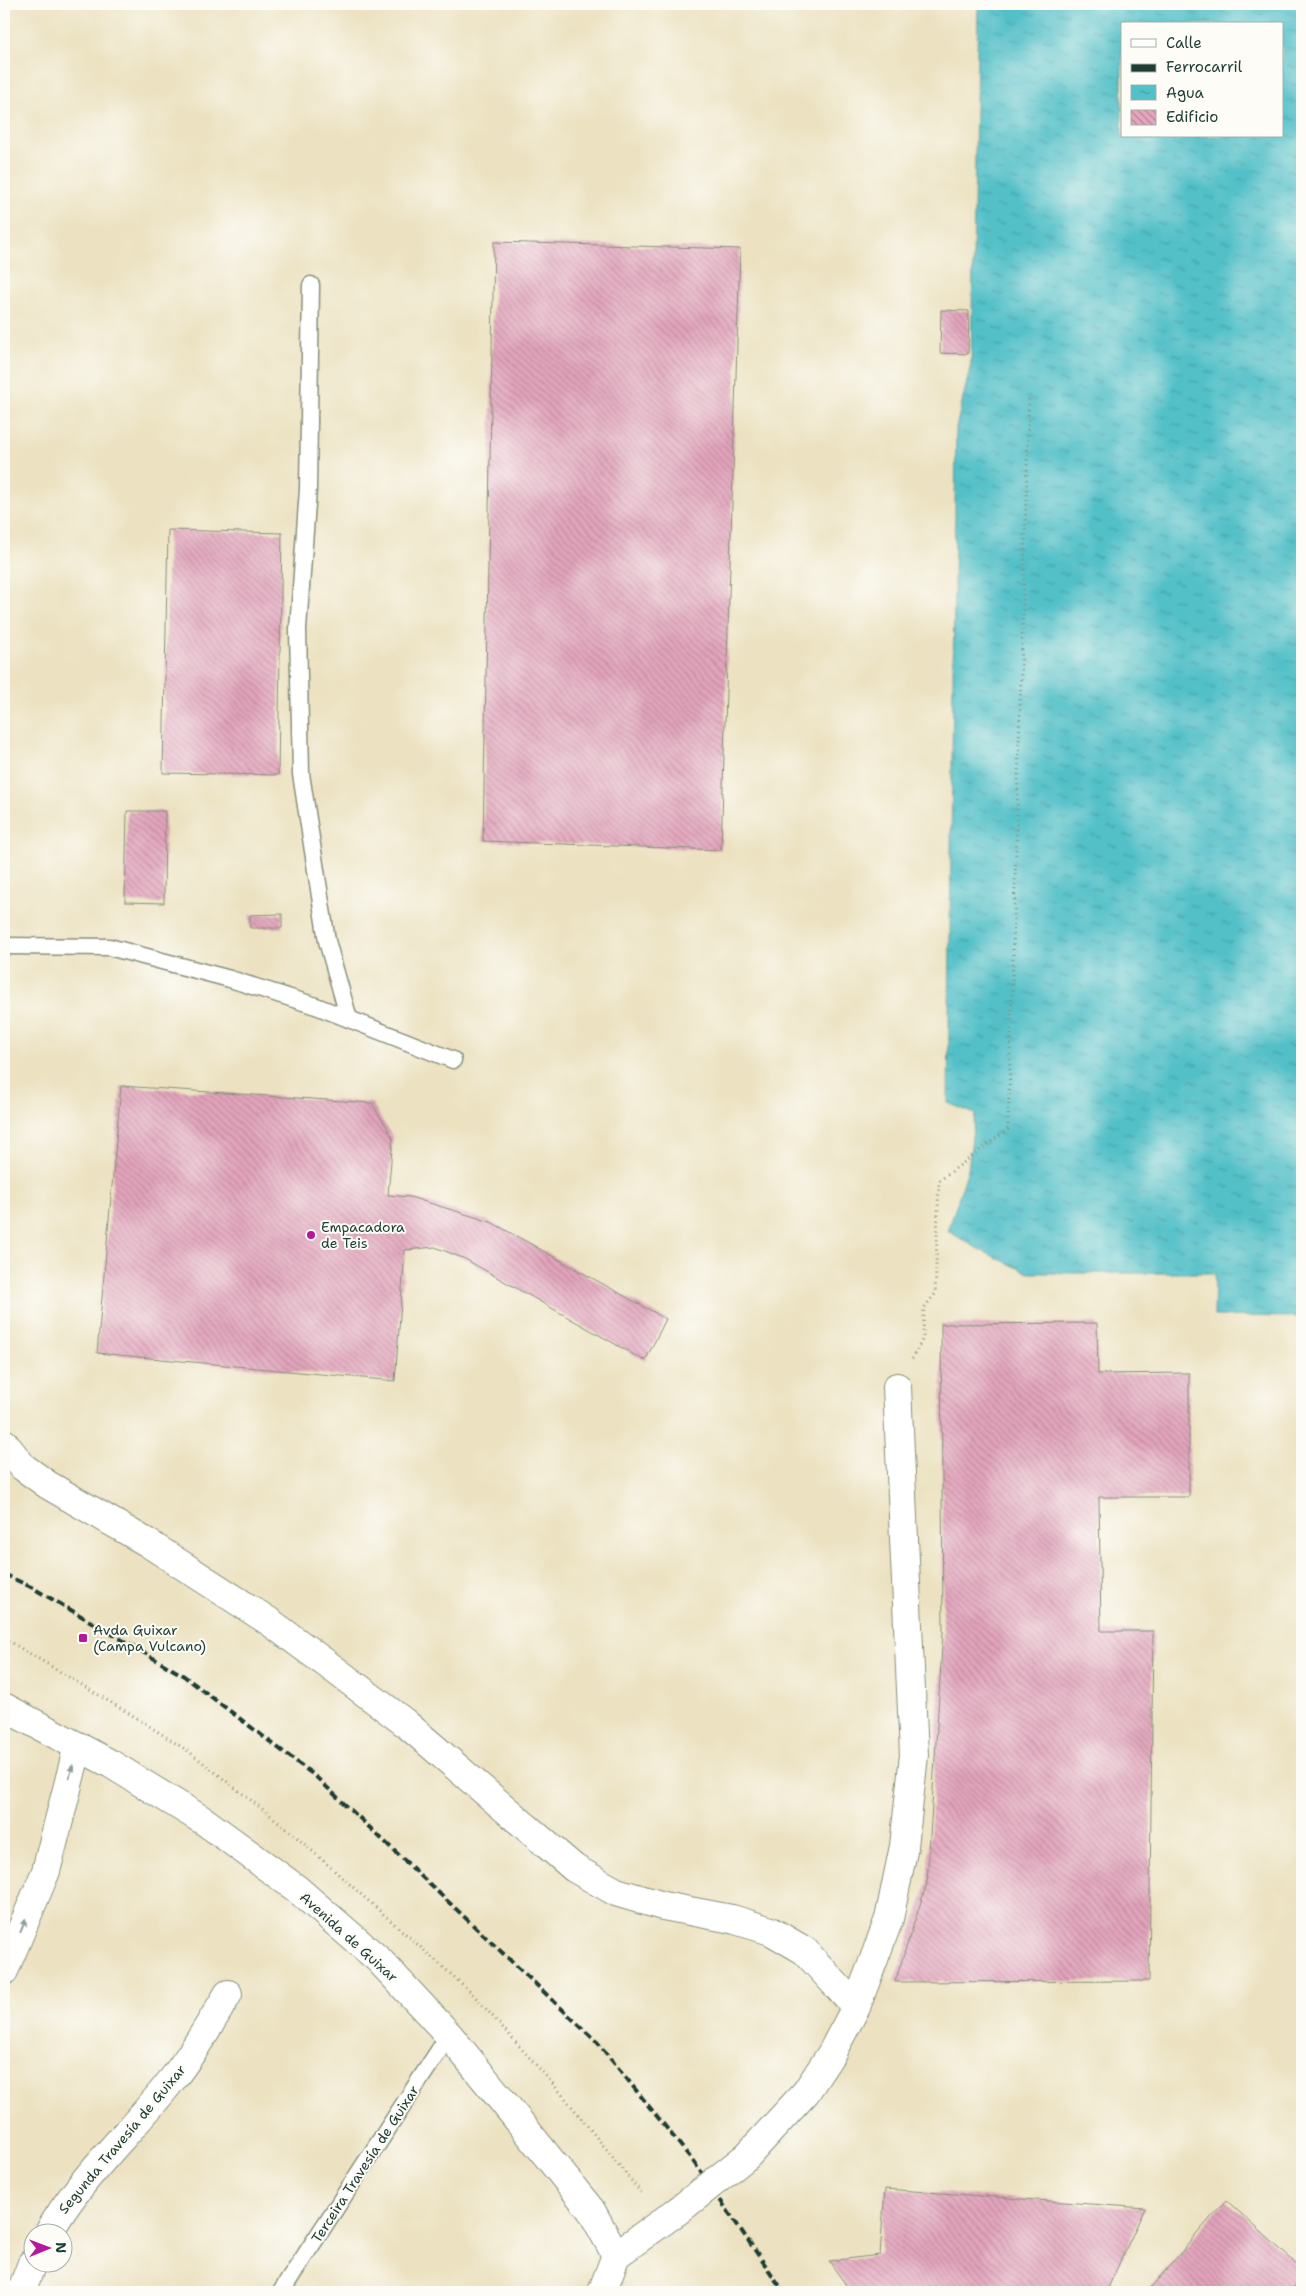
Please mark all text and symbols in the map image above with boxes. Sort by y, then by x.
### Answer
legend [1121,22,1284,138]
text: Calle [1166,33,1202,53]
text: Ferrocarril [1166,57,1243,77]
text: Agua [1166,83,1205,103]
text: Edificio [1166,107,1218,127]
place label: Empacadora de Teis [321,1218,405,1252]
marker: Empacadora de Teis [305,1229,317,1241]
place label: Avda Guixar (Campa Vulcano) [93,1621,206,1655]
marker: Avda Guixar (Campa Vulcano) [77,1632,89,1644]
one-way arrow [68,1764,76,1779]
street label: Avenida de Guixar [296,1888,402,1986]
one-way arrow [19,1919,27,1933]
street label: Segunda Travesía de Guixar [54,2060,190,2217]
street label: Terceira Travesía de Guixar [307,2082,423,2246]
north arrow [22,2224,72,2274]
text: N [52,2242,70,2253]

